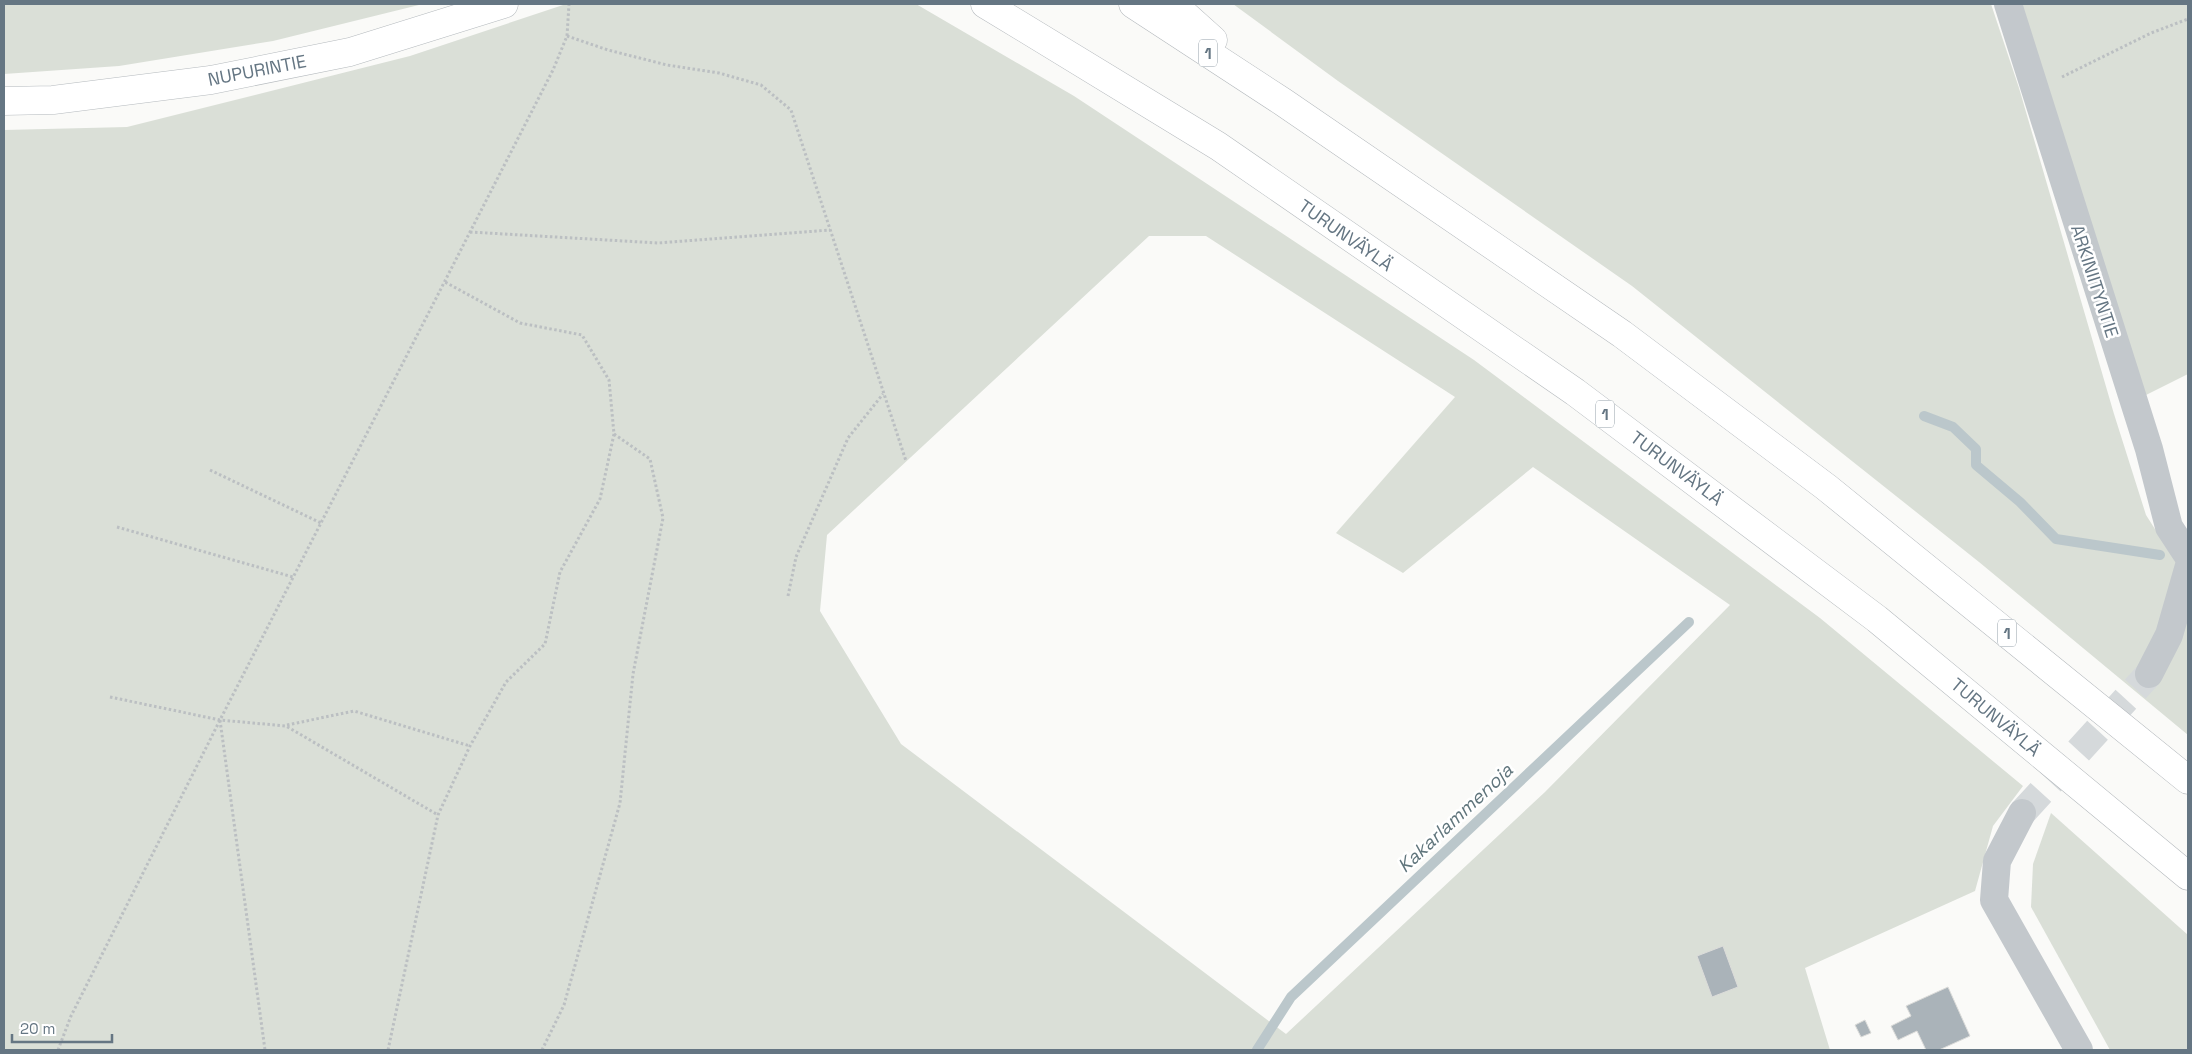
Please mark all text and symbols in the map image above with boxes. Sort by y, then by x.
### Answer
road number: 1 [1199,40,1217,66]
street label: NUPURINTIE [206,49,308,91]
street label: TURUNVÄYLÄ [1294,194,1398,276]
street label: ARKINIITYNTIE [2066,222,2124,340]
road number: 1 [1596,400,1614,428]
street label: TURUNVÄYLÄ [1626,426,1728,510]
road number: 1 [1998,620,2016,646]
street label: TURUNVÄYLÄ [1946,673,2046,761]
water label: Kakarlammenoja [1392,758,1518,878]
scale bar [12,1012,112,1044]
text: 20 m [20,1019,55,1038]

